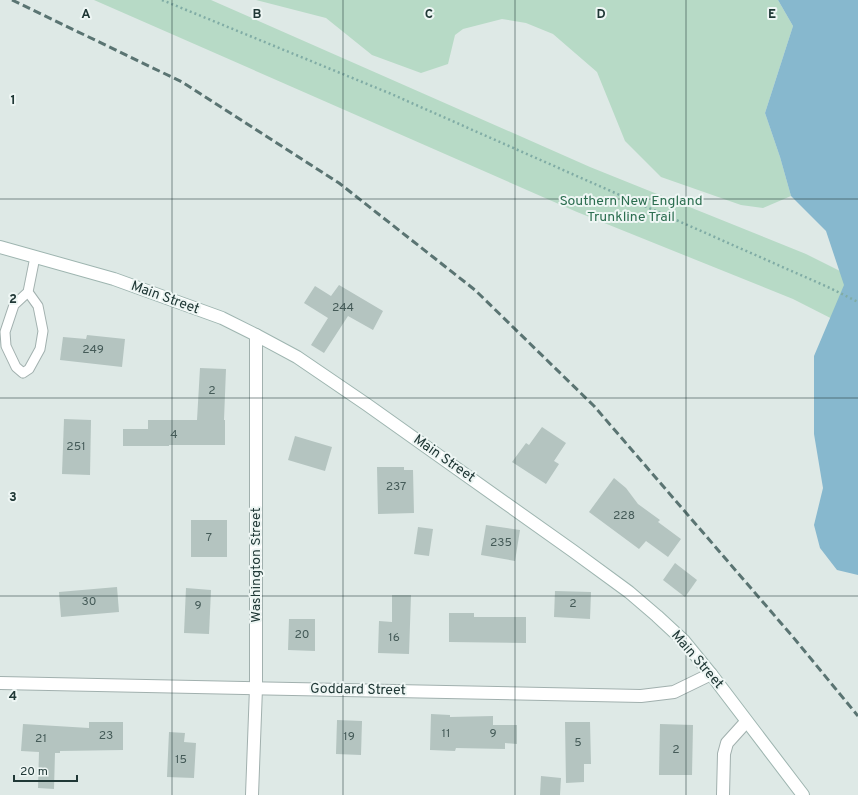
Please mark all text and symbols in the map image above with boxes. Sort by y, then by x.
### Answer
text: A [81,7,91,23]
text: B [253,7,262,23]
text: C [425,7,433,23]
text: D [596,7,606,23]
text: E [768,7,776,23]
text: 1 [10,93,16,109]
park label: Southern New England Trunkline Trail [559,193,703,226]
street label: Main Street [129,278,201,318]
text: 2 [9,292,17,308]
house number: 244 [332,300,354,316]
house number: 249 [82,342,104,358]
house number: 2 [208,383,216,399]
house number: 4 [170,427,178,443]
street label: Main Street [410,432,478,486]
house number: 251 [66,439,86,455]
house number: 237 [386,479,406,495]
text: 3 [9,490,17,506]
street label: Washington Street [248,507,265,623]
house number: 228 [613,508,635,524]
house number: 7 [206,530,212,546]
house number: 235 [490,535,512,551]
house number: 30 [82,594,96,610]
house number: 2 [569,596,577,612]
house number: 9 [194,598,202,614]
house number: 20 [294,627,310,643]
street label: Main Street [667,627,727,693]
house number: 16 [388,630,400,646]
street label: Goddard Street [310,681,406,699]
text: 4 [9,689,17,705]
house number: 11 [442,726,450,742]
house number: 9 [489,726,497,742]
house number: 23 [99,728,113,744]
house number: 19 [343,729,355,745]
house number: 21 [35,731,47,747]
house number: 5 [574,735,582,751]
house number: 2 [672,742,680,758]
house number: 15 [175,752,187,768]
scale bar [14,757,77,783]
text: 20 m [20,764,48,780]

